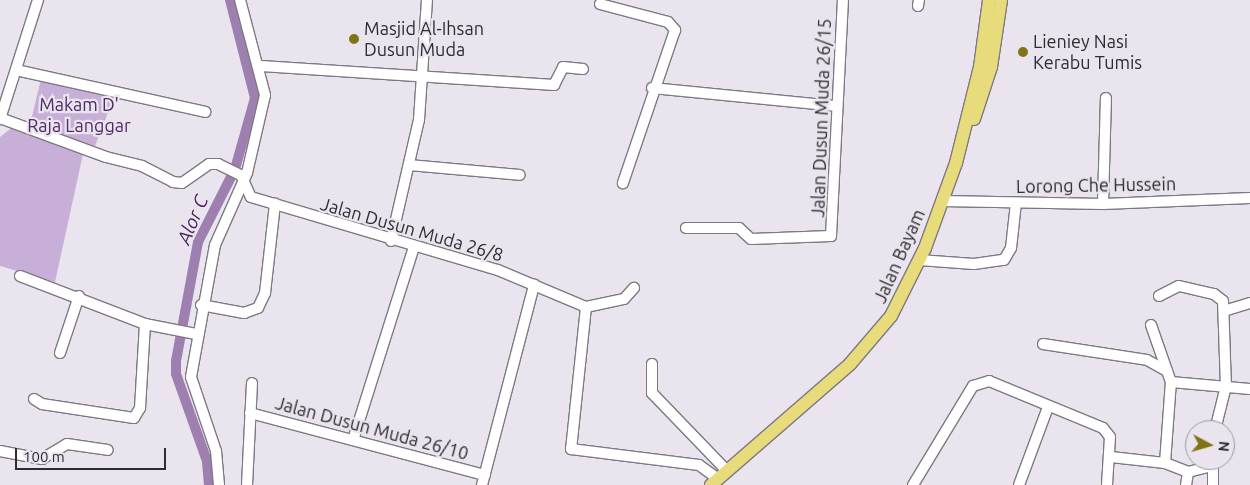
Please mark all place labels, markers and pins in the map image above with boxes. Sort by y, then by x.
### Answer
place label: Masjid Al-Ihsan Dusun Muda [364,18,484,60]
place label: Lieniey Nasi Kerabu Tumis [1033,31,1142,74]
marker: Masjid Al-Ihsan Dusun Muda [348,33,360,45]
marker: Lieniey Nasi Kerabu Tumis [1017,46,1029,58]

